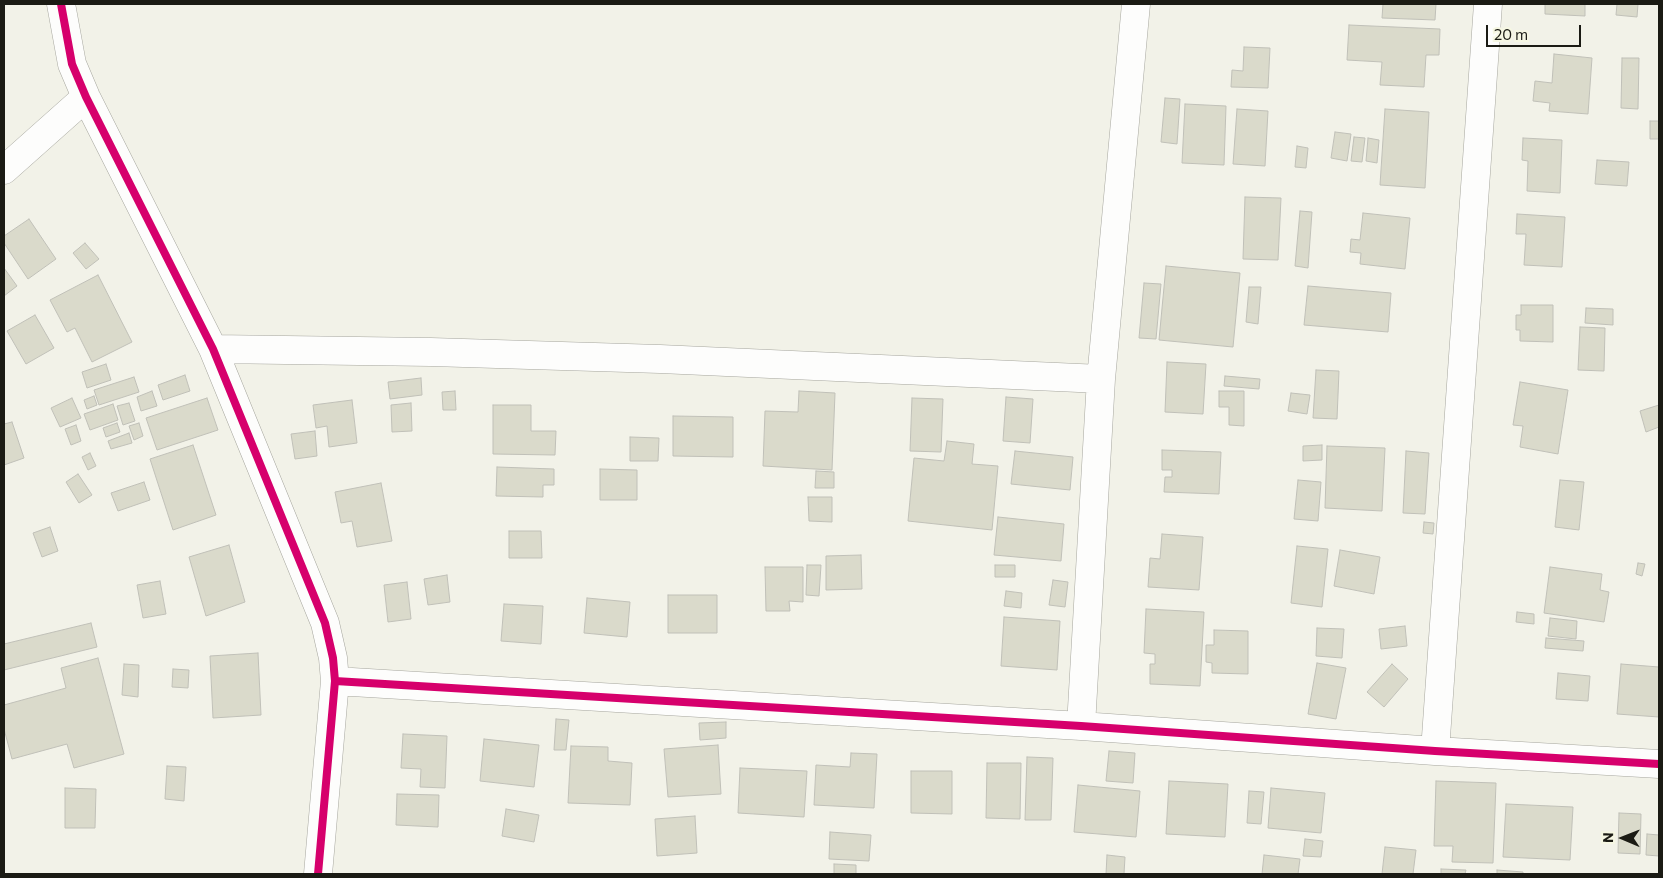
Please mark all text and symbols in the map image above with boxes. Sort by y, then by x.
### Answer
scale bar [1488,15,1583,47]
text: 20 m [1494,25,1528,43]
north arrow [1598,813,1648,863]
text: N [1599,832,1616,843]

